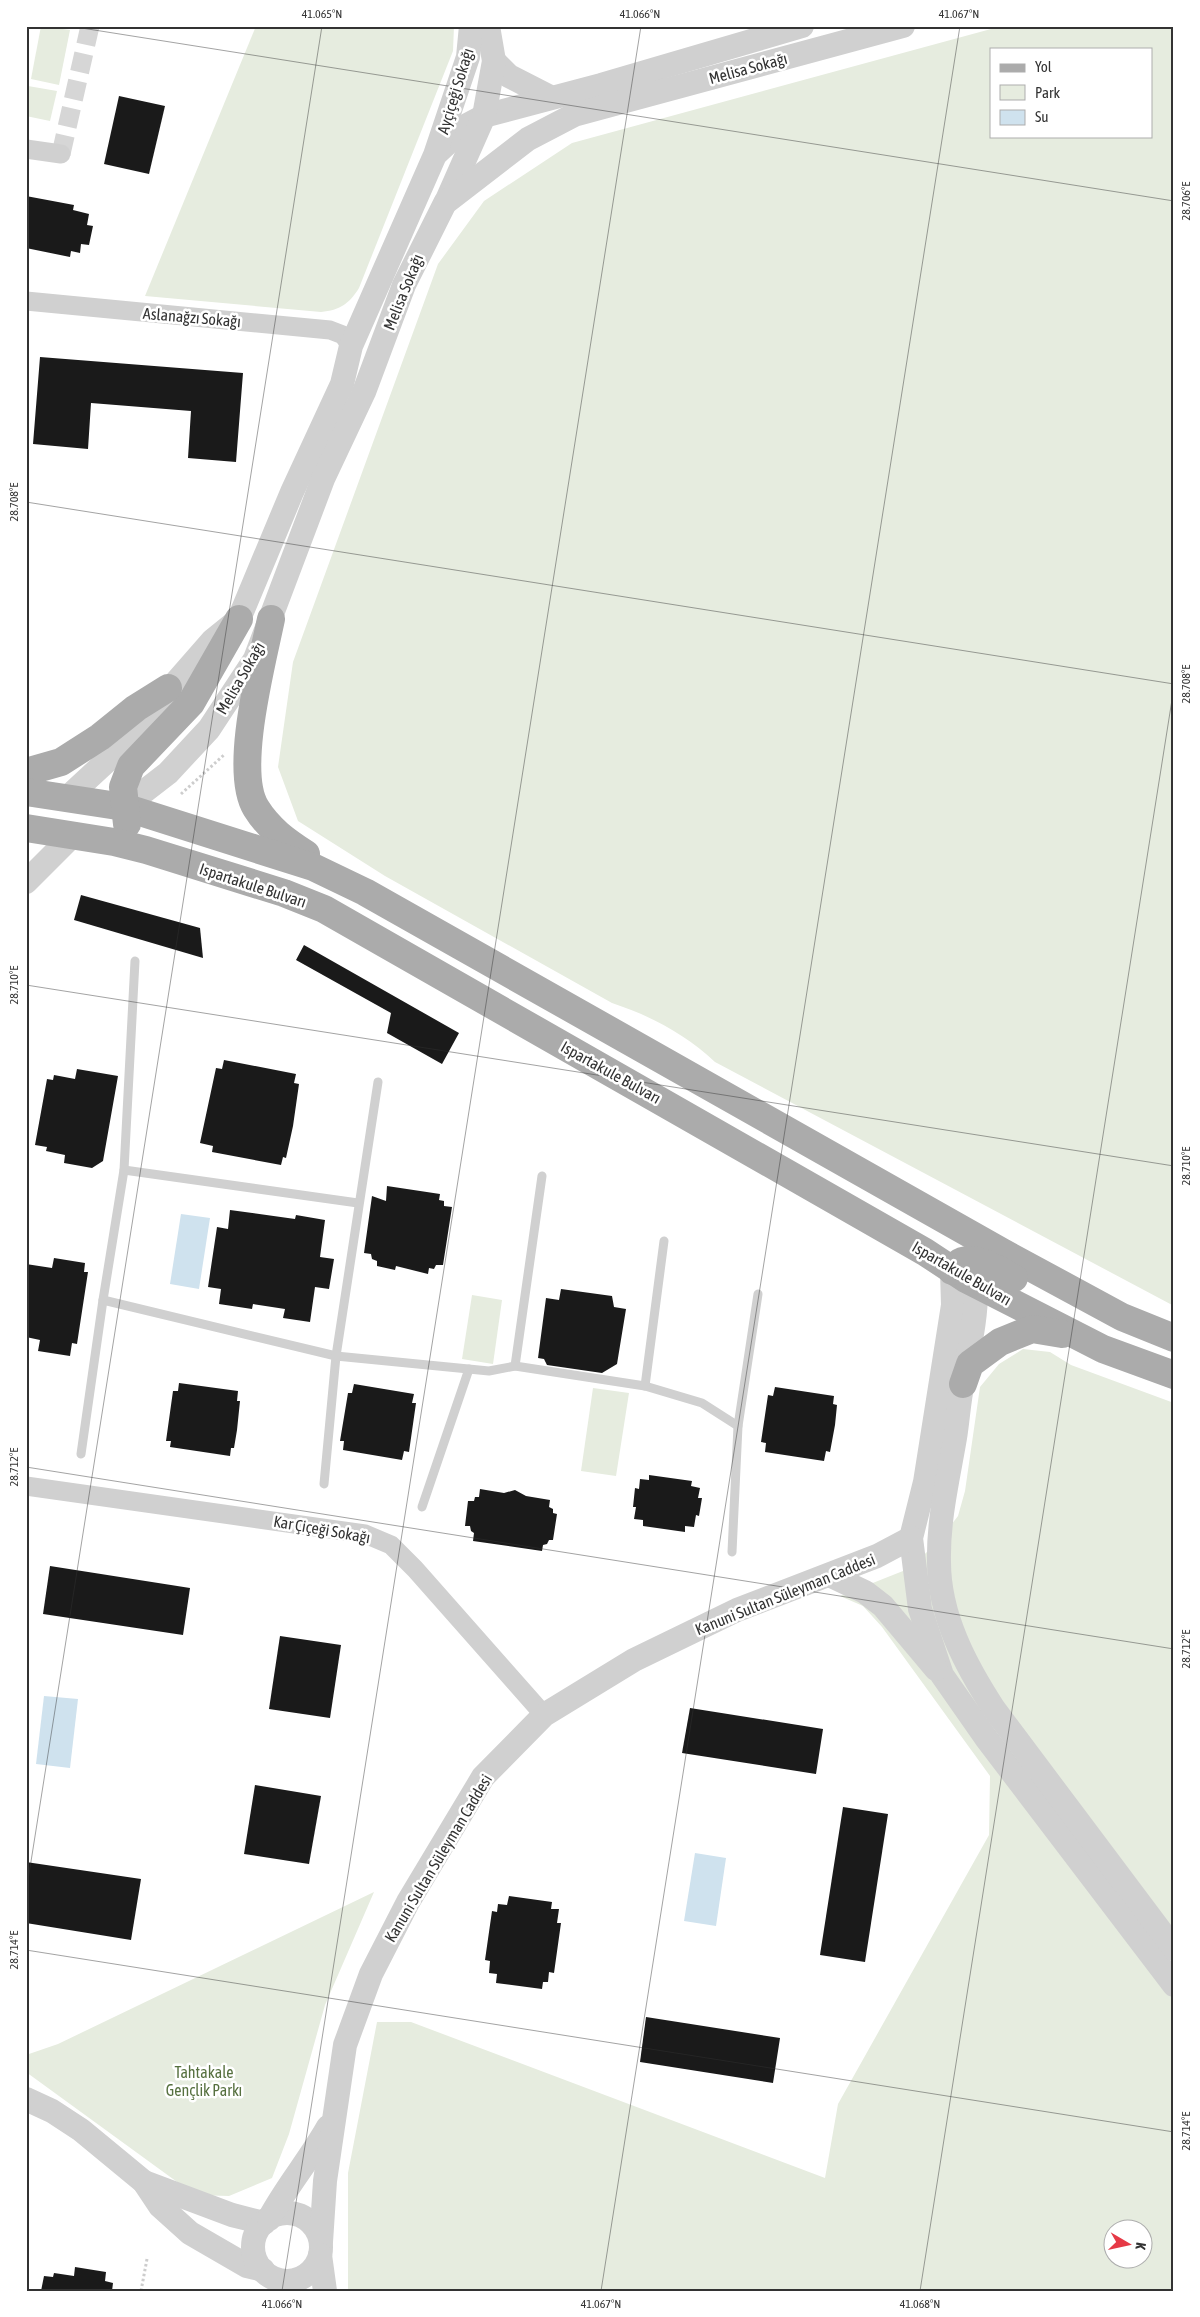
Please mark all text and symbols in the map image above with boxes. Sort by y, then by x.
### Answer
text: 41.065°N [302,7,342,21]
text: 41.066°N [620,7,660,21]
text: 41.067°N [939,7,979,21]
street label: Ayçiçeği Sokağı [433,46,478,137]
legend [990,48,1152,138]
street label: Melisa Sokağı [707,49,789,88]
text: Yol [1035,58,1052,75]
text: Park [1035,84,1060,101]
text: Su [1035,108,1049,125]
text: 28.706°E [1179,182,1193,220]
street label: Melisa Sokağı [380,251,427,333]
street label: Aslanağzı Sokağı [142,304,242,331]
text: 28.708°E [7,483,21,521]
street label: Melisa Sokağı [212,639,269,718]
text: 28.708°E [1179,665,1193,703]
street label: Ispartakule Bulvarı [197,859,309,912]
text: 28.710°E [7,966,21,1004]
street label: Ispartakule Bulvarı [557,1037,664,1108]
text: 28.710°E [1179,1147,1193,1185]
street label: Ispartakule Bulvarı [909,1237,1015,1309]
text: 28.712°E [7,1448,21,1486]
street label: Kar Çiçeği Sokağı [272,1512,372,1547]
street label: Kanuni Sultan Süleyman Caddesi [692,1550,878,1639]
text: 28.712°E [1179,1630,1193,1668]
street label: Kanuni Sultan Süleyman Caddesi [381,1771,496,1946]
text: 28.714°E [7,1931,21,1969]
park label: Tahtakale Gençlik Parkı [166,2063,242,2100]
text: 28.714°E [1179,2112,1193,2150]
north arrow [1102,2220,1152,2270]
text: K [1132,2241,1149,2251]
text: 41.066°N [262,2297,302,2311]
text: 41.067°N [581,2297,621,2311]
text: 41.068°N [900,2297,940,2311]

